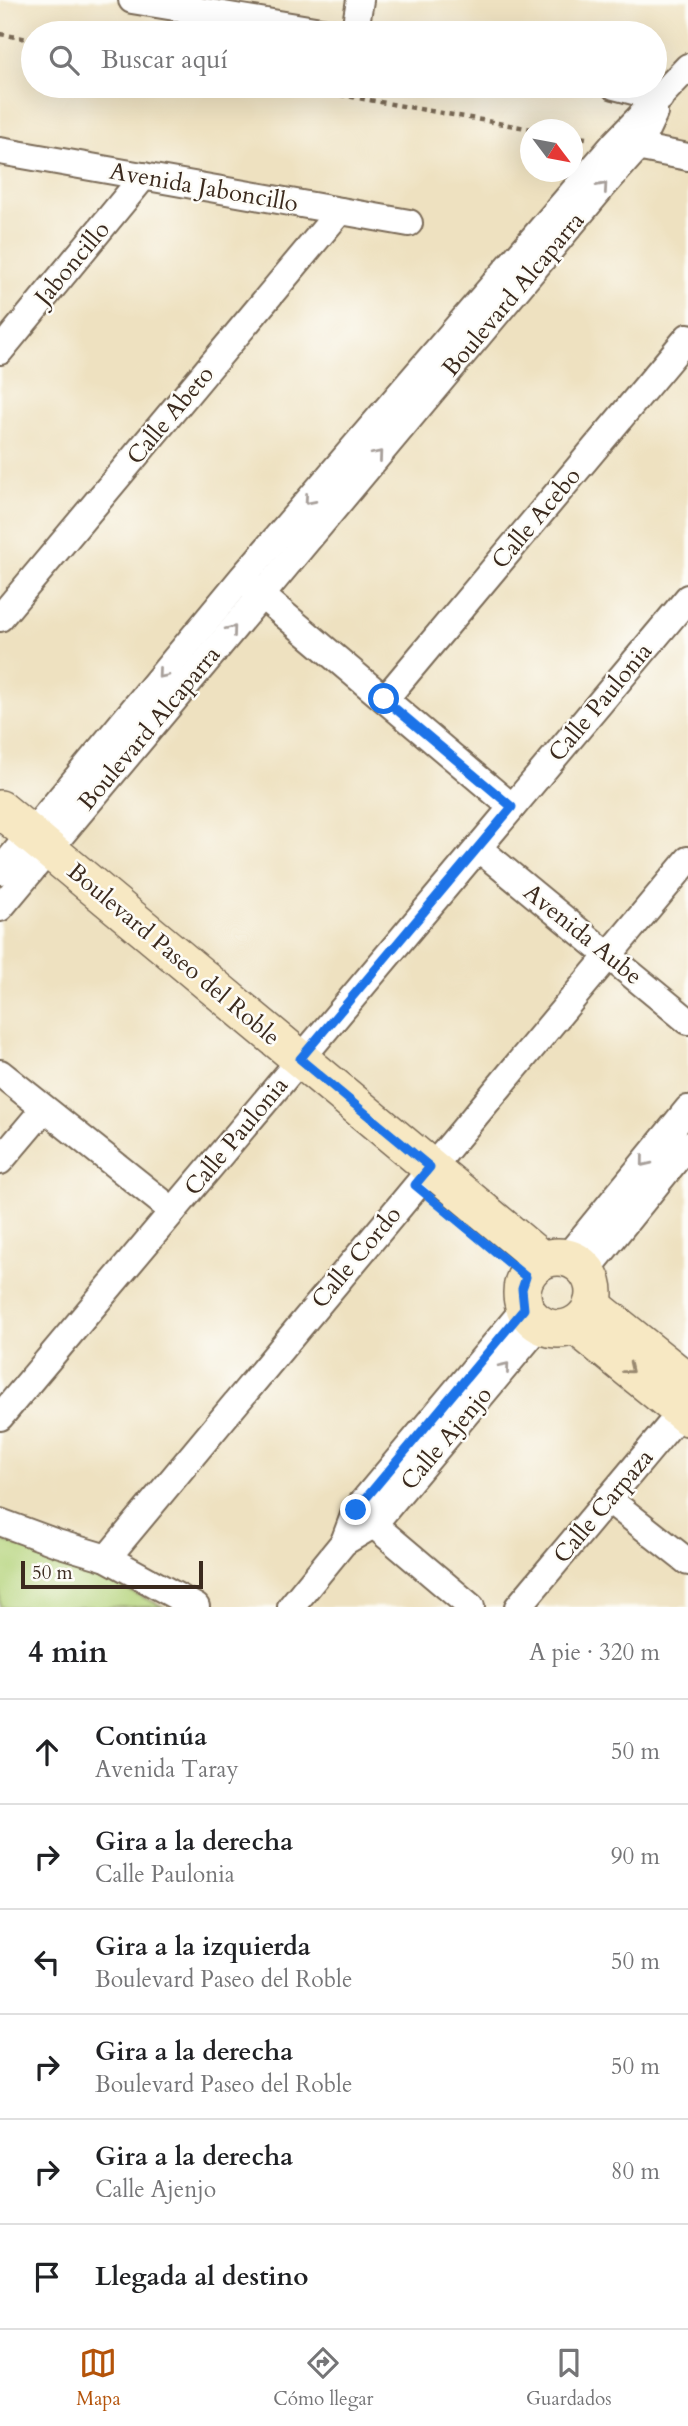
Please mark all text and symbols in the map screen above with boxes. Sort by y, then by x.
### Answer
search box [21,21,667,98]
icon: search [45,41,83,79]
text: Buscar aquí [101,42,228,77]
north arrow [520,119,583,182]
street label: Avenida Jaboncillo [107,155,301,220]
one-way arrow [595,182,607,195]
street label: Boulevard Alcaparra [435,205,592,384]
street label: Jaboncillo [25,214,117,315]
street label: Calle Abeto [119,359,222,472]
one-way arrow [370,451,382,464]
street label: Calle Acebo [484,461,589,576]
one-way arrow [305,492,317,505]
one-way arrow [224,625,236,638]
street label: Calle Paulonia [541,635,660,769]
street label: Boulevard Alcaparra [71,639,228,818]
one-way arrow [158,666,171,678]
route start [368,683,399,714]
street label: Boulevard Paseo del Roble [60,855,287,1053]
street label: Avenida Aube [516,876,649,993]
street label: Calle Paulonia [177,1069,296,1203]
one-way arrow [641,1153,653,1166]
street label: Calle Cordo [304,1199,409,1315]
one-way arrow [621,1360,633,1373]
one-way arrow [497,1362,510,1374]
street label: Calle Ajenjo [393,1379,500,1497]
street label: Calle Carpaza [546,1442,661,1571]
route end [340,1494,371,1525]
scale bar [21,1558,203,1590]
text: 50 m [32,1560,73,1586]
text: 4 min [28,1632,108,1673]
text: A pie · 320 m [529,1637,660,1668]
text: Continúa [95,1719,207,1754]
icon: ahead [28,1733,66,1771]
text: 50 m [611,1736,660,1767]
text: Avenida Taray [95,1754,239,1785]
text: Gira a la derecha [95,1824,293,1859]
icon: right [28,1838,66,1876]
text: 90 m [611,1841,660,1872]
text: Calle Paulonia [95,1859,235,1890]
text: Gira a la izquierda [95,1929,311,1964]
icon: left [28,1943,66,1981]
text: 50 m [611,1946,660,1977]
text: Boulevard Paseo del Roble [95,1964,352,1995]
text: Gira a la derecha [95,2034,293,2069]
icon: right [28,2048,66,2086]
text: 50 m [611,2051,660,2082]
text: Boulevard Paseo del Roble [95,2069,352,2100]
text: Gira a la derecha [95,2139,293,2174]
icon: right [28,2153,66,2191]
text: 80 m [611,2156,660,2187]
text: Calle Ajenjo [95,2174,216,2205]
icon: arrive [28,2258,66,2296]
text: Llegada al destino [95,2259,309,2294]
tab: Mapa [76,2344,121,2412]
tab: Cómo llegar [273,2344,374,2412]
tab: Guardados [526,2344,612,2412]

